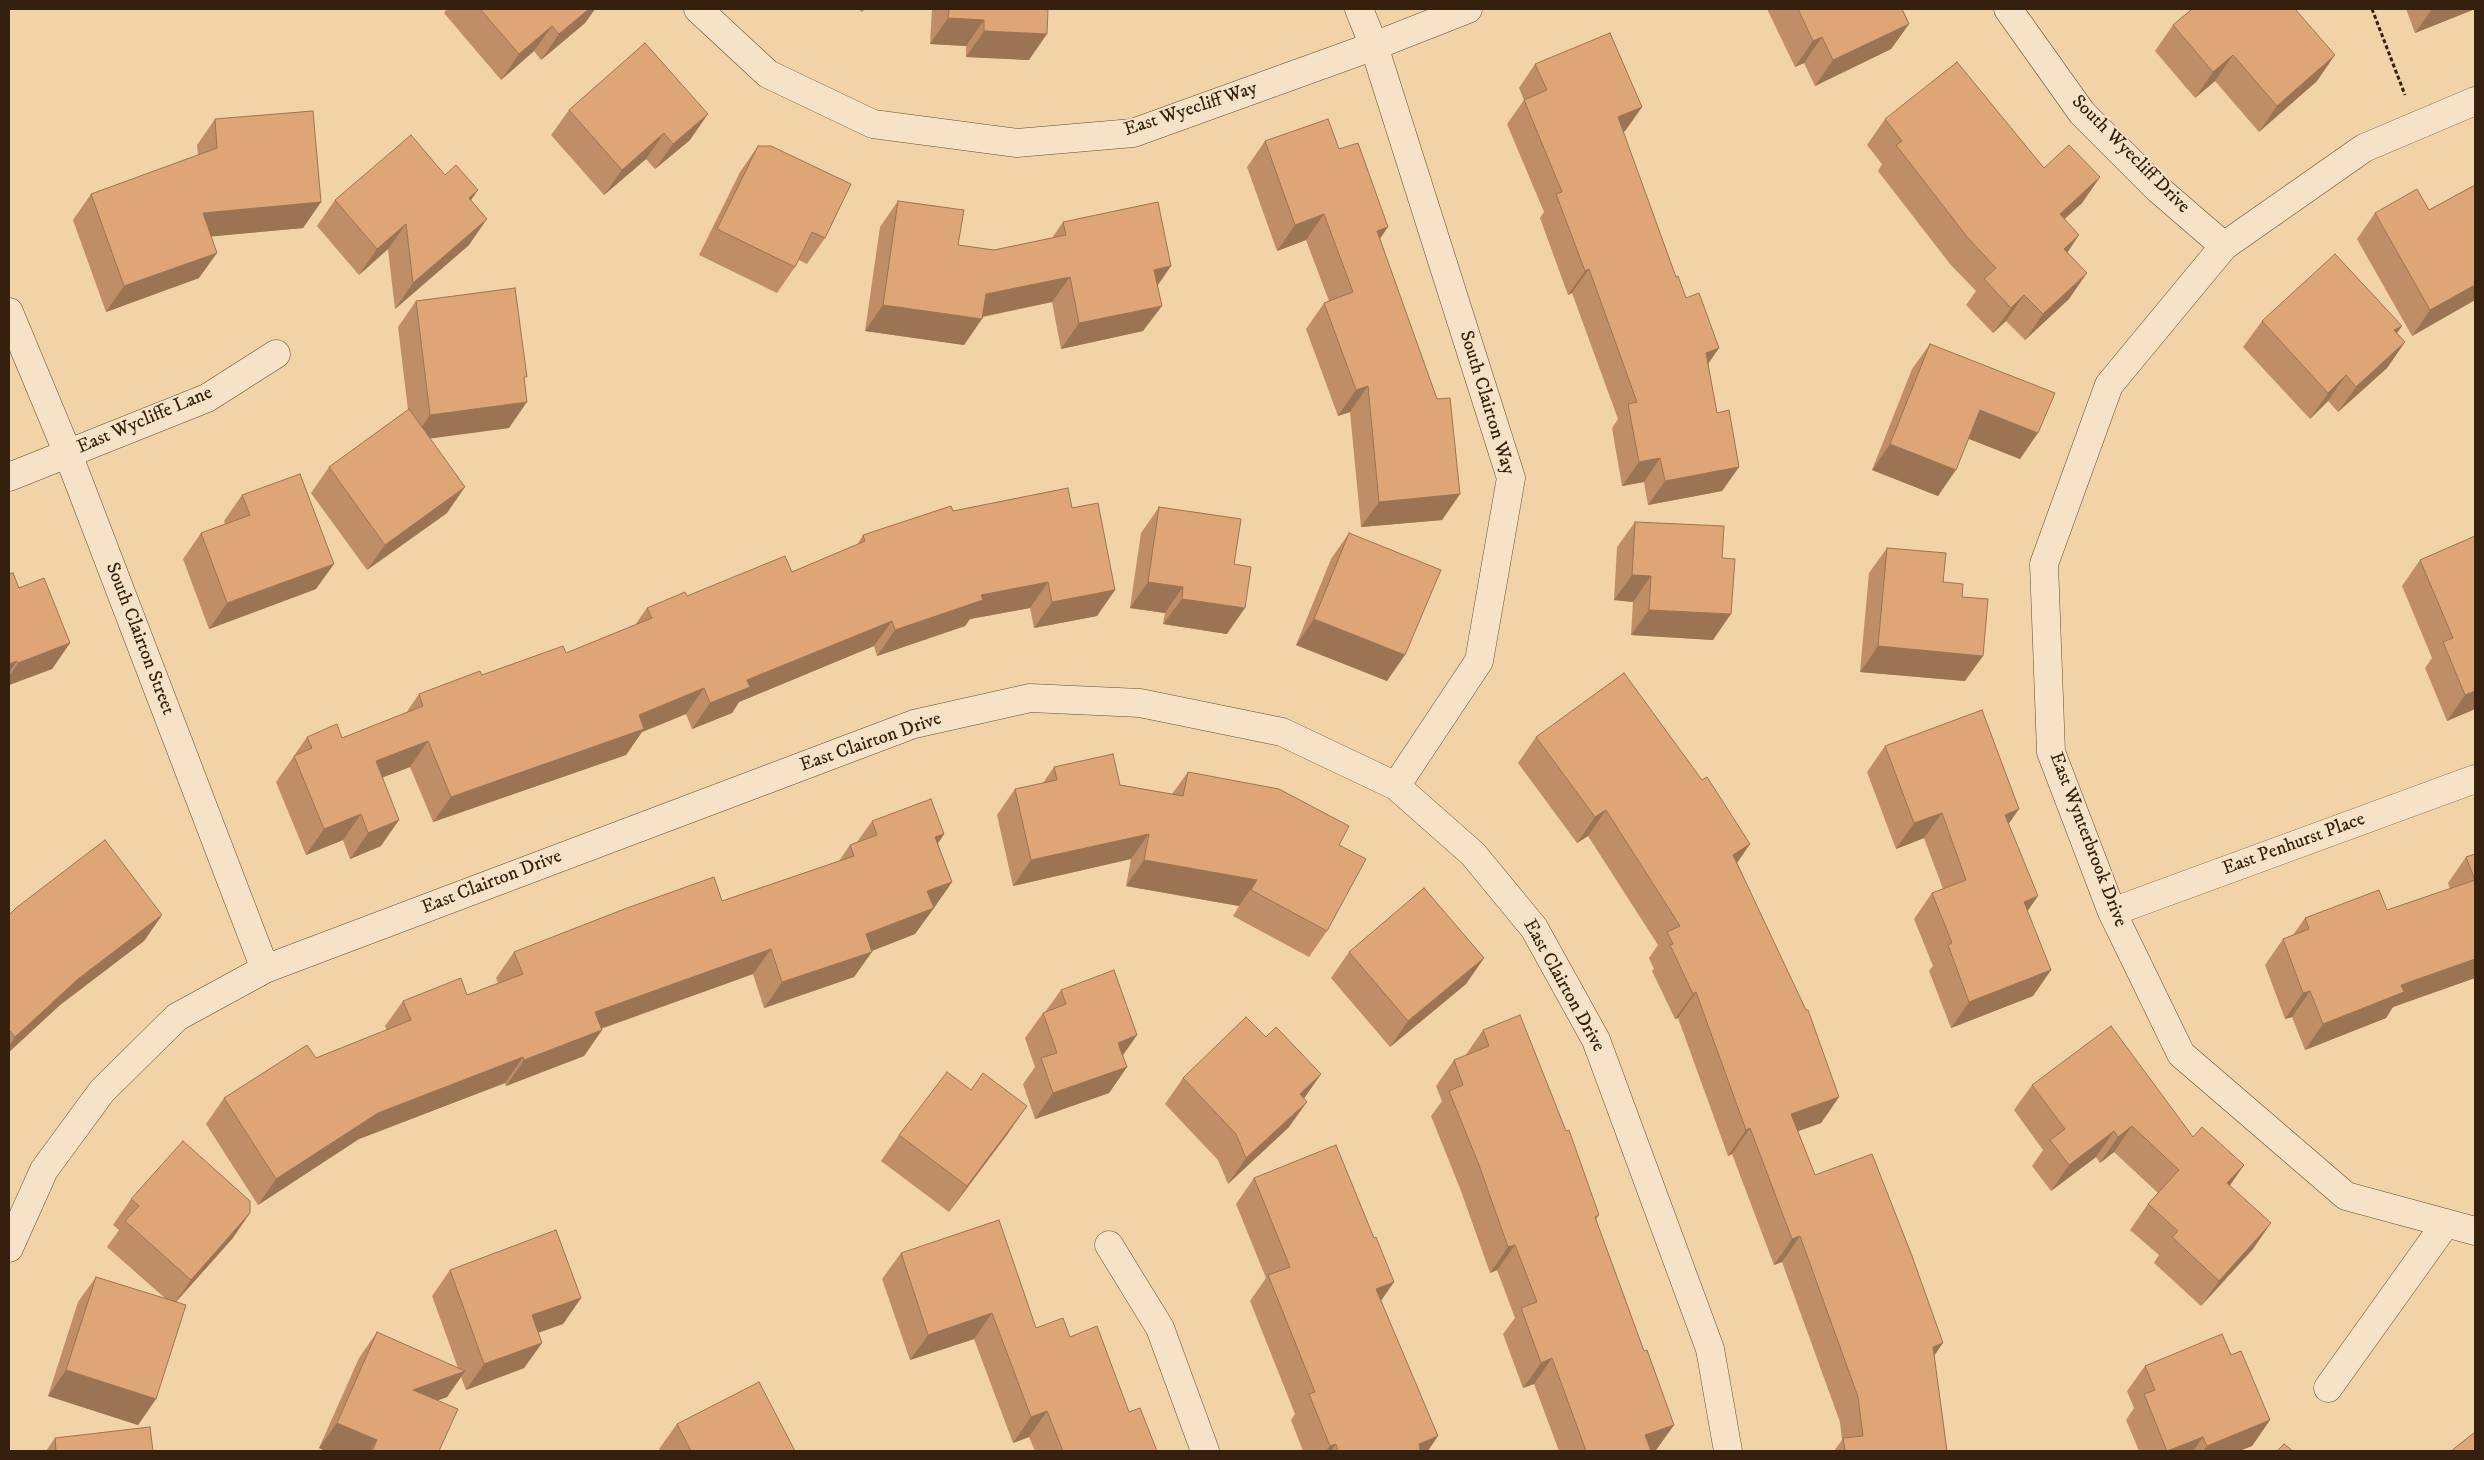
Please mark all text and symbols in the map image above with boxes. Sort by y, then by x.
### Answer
street label: East Wyecliff Way [1122,78,1260,142]
street label: South Wyecliff Drive [2066,91,2194,219]
street label: South Clairton Way [1453,328,1519,478]
street label: East Wycliffe Lane [74,382,216,460]
street label: South Clairton Street [99,560,179,718]
street label: East Clairton Drive [797,708,945,778]
street label: East Wynterbrook Drive [2043,750,2131,930]
street label: East Penhurst Place [2220,809,2368,881]
street label: East Clairton Drive [419,846,565,920]
street label: East Clairton Drive [1517,916,1609,1056]

